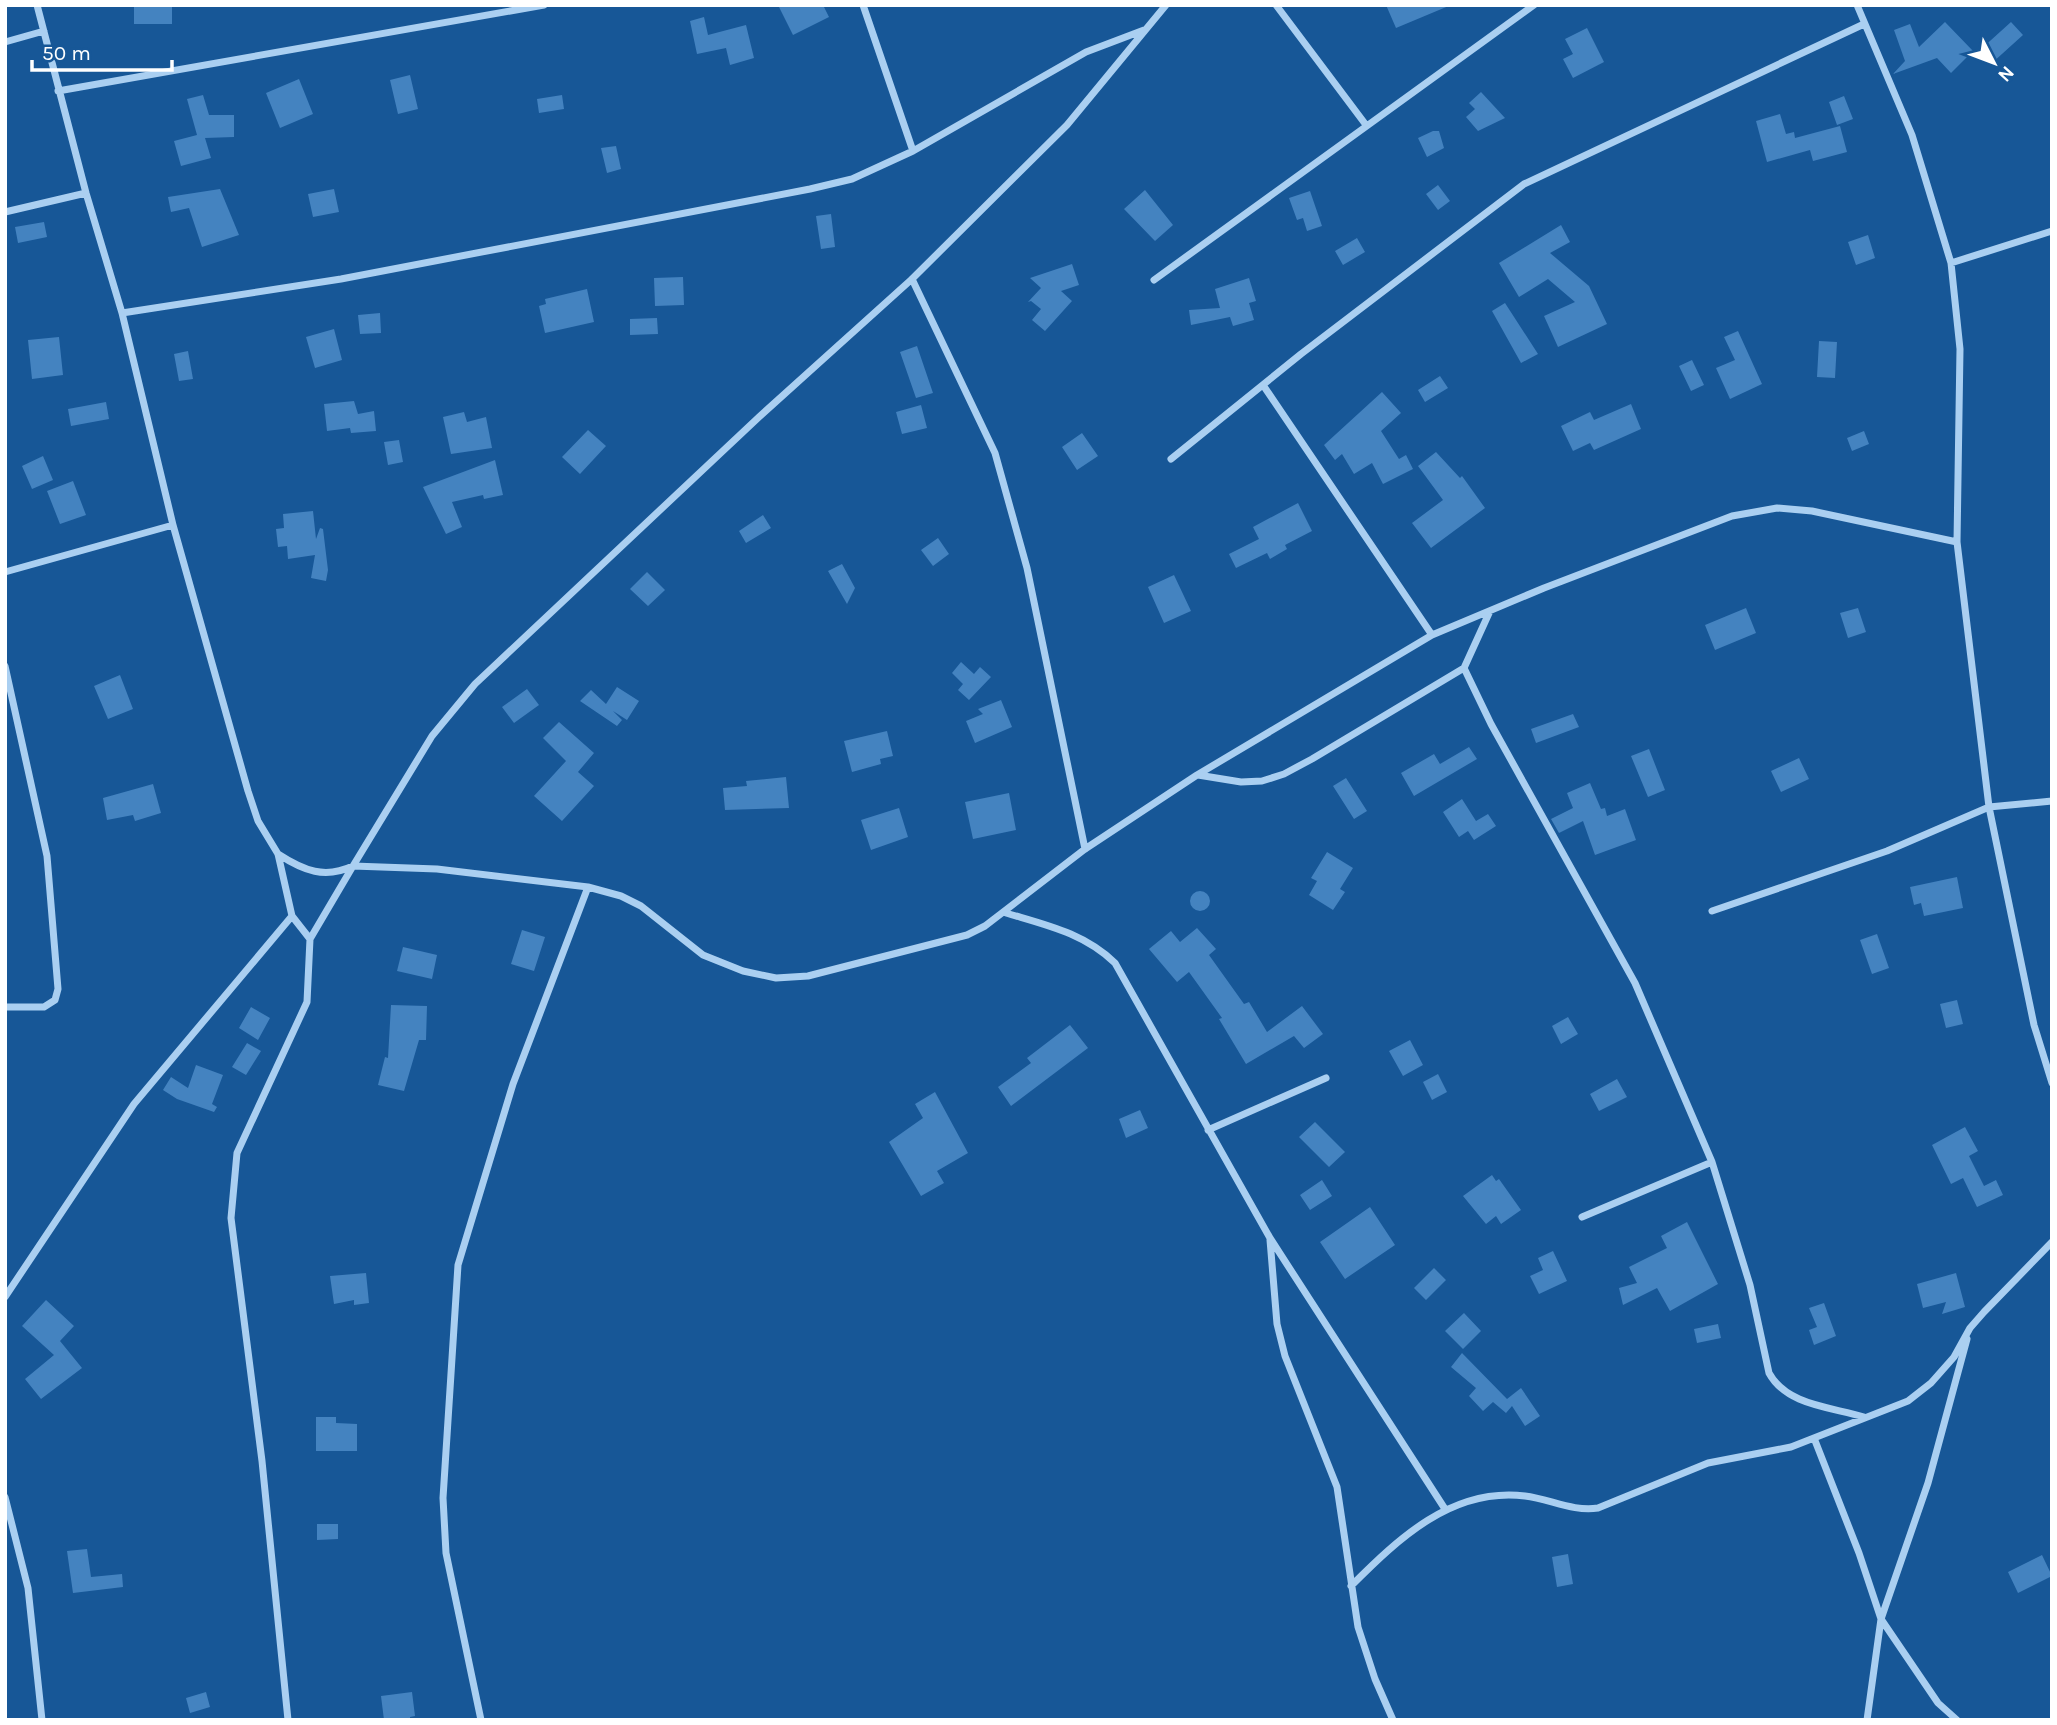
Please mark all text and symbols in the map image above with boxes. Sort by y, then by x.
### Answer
scale bar [32,28,172,72]
north arrow [1959,28,2029,98]
text: 50 m [42,41,91,65]
text: N [1993,61,2019,86]

